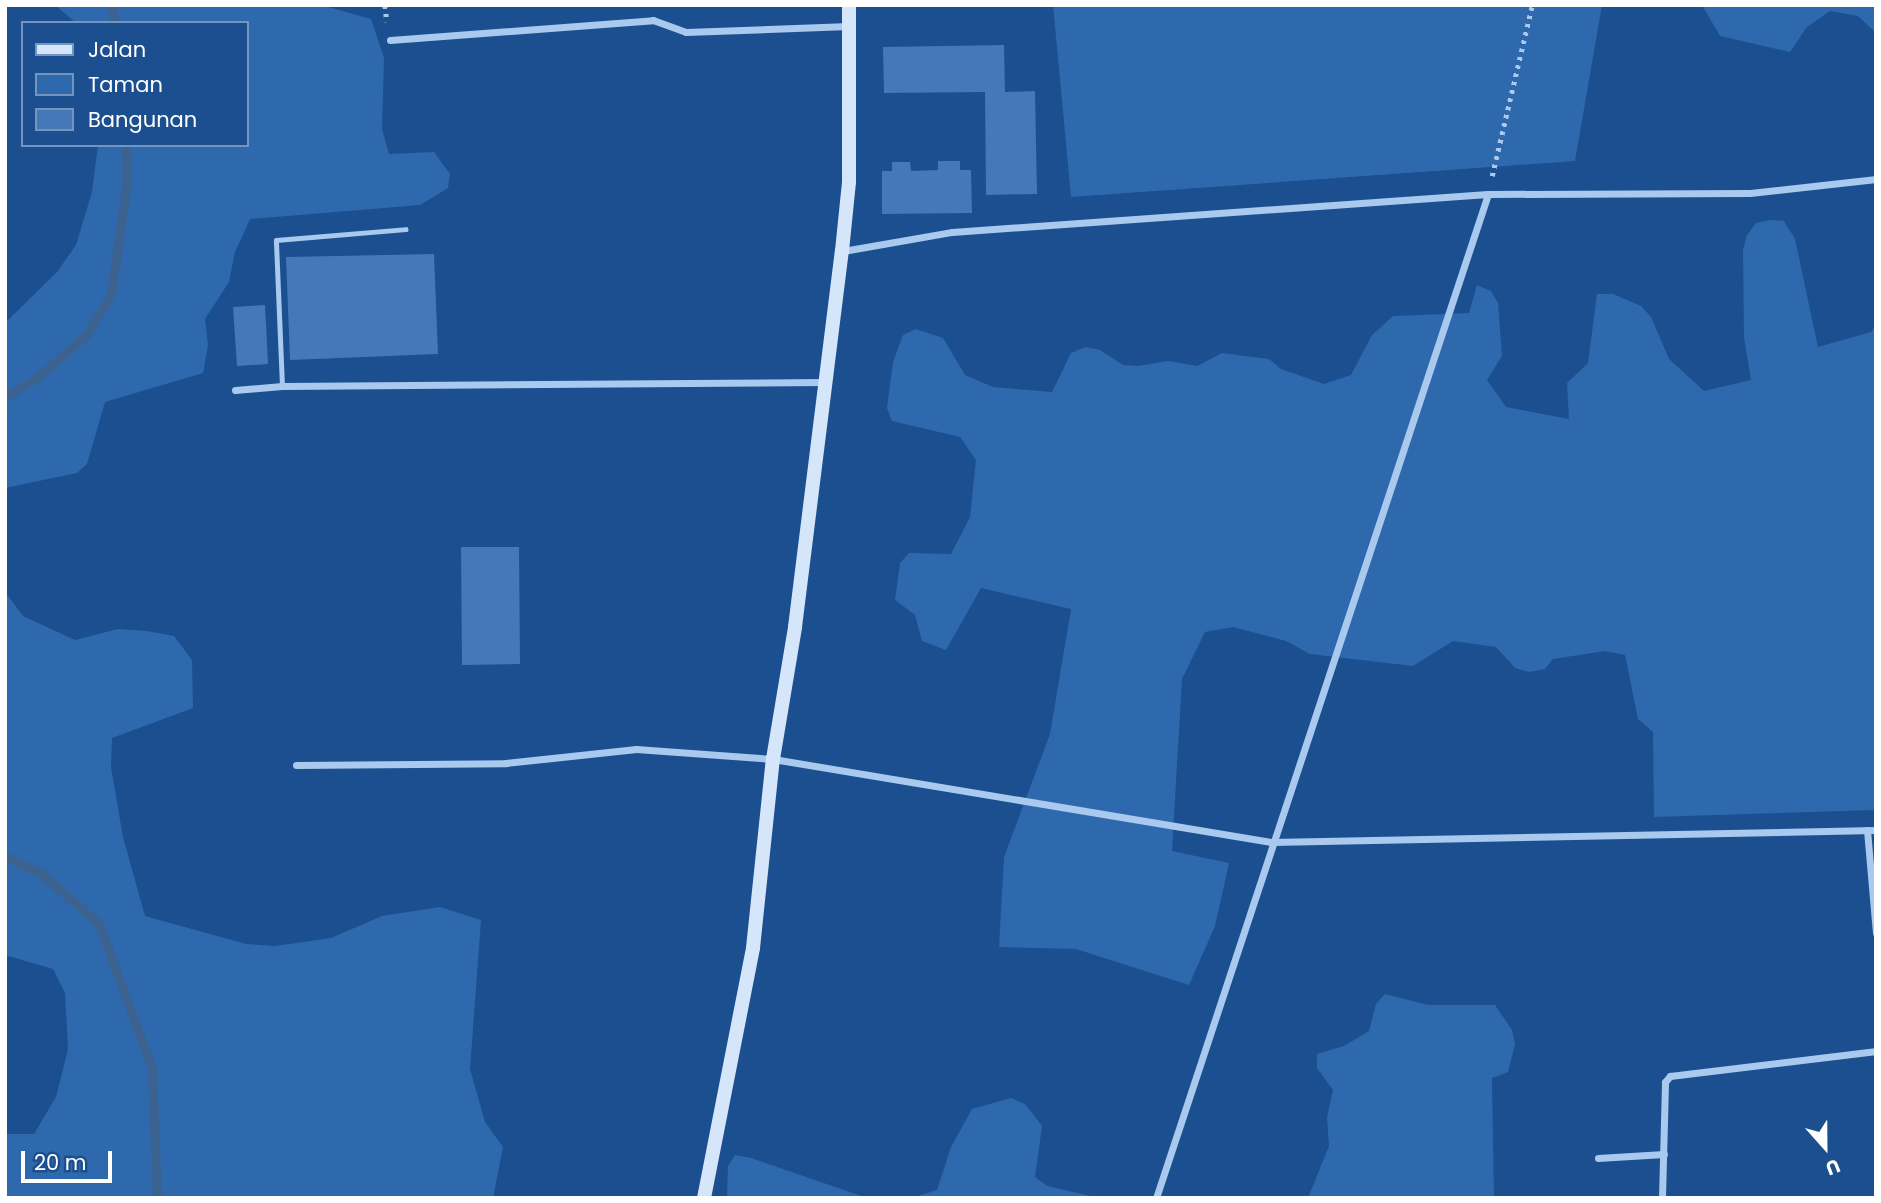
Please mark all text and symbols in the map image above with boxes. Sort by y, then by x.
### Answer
legend [21,21,248,147]
text: Jalan [88,35,146,64]
text: Taman [88,70,163,99]
text: Bangunan [88,105,197,134]
north arrow [1790,1112,1860,1182]
scale bar [24,1136,116,1180]
text: 20 m [34,1148,87,1177]
text: U [1822,1152,1844,1182]

